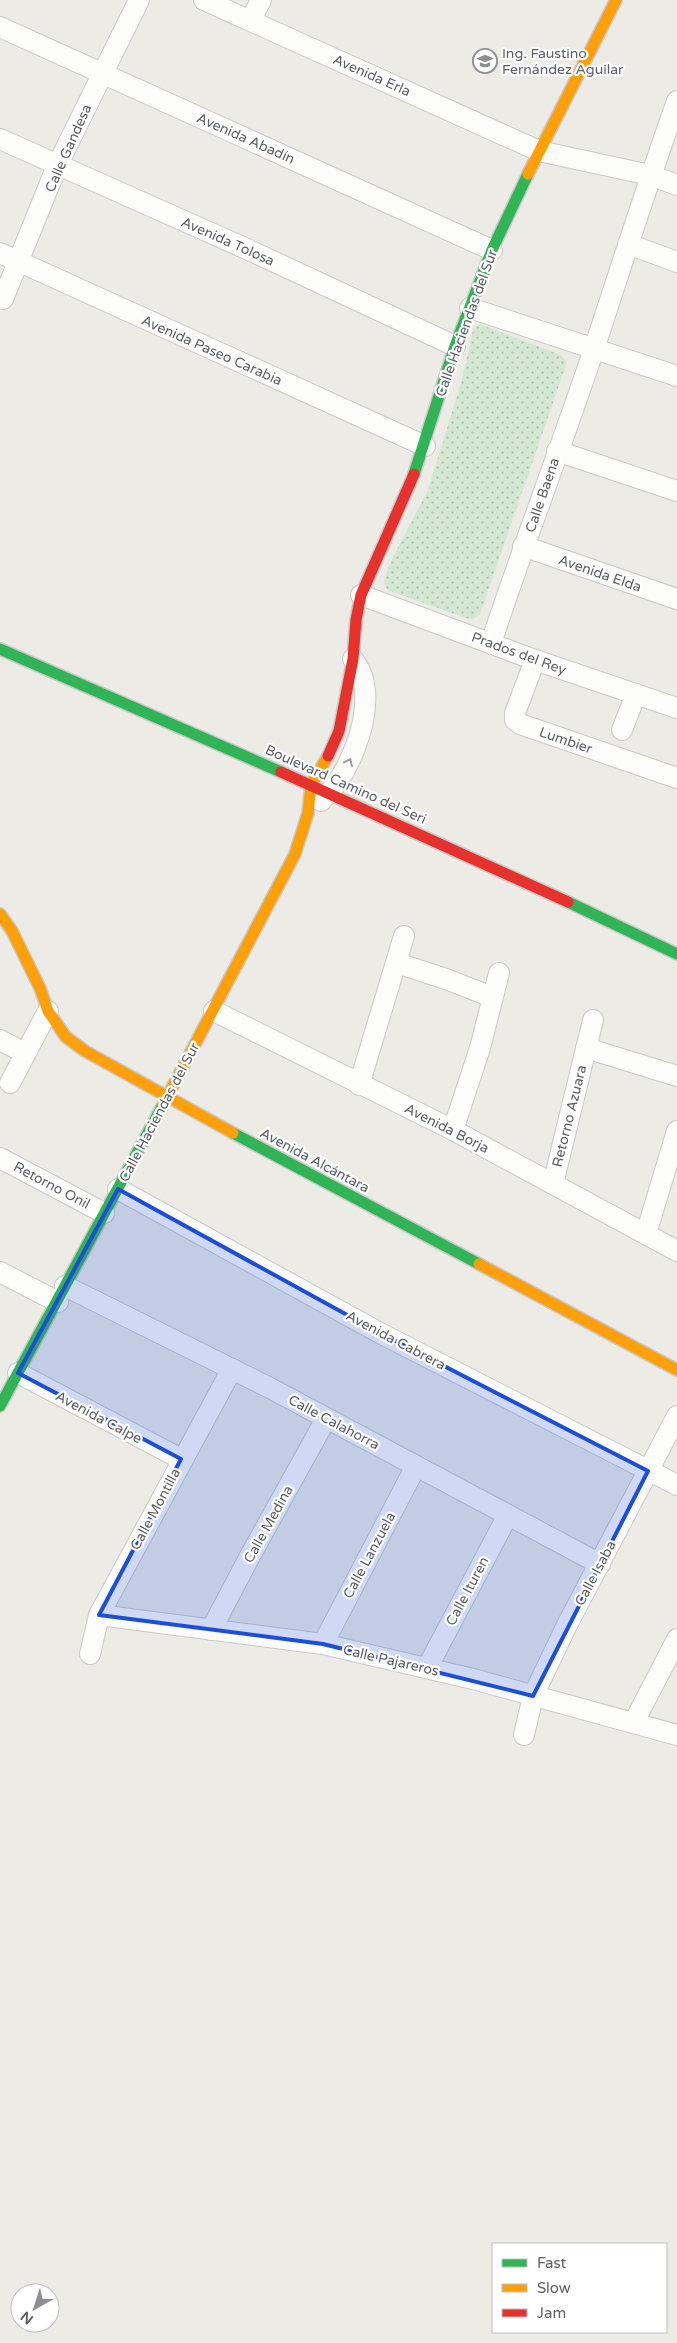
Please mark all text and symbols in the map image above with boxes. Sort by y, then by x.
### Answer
place label: Ing. Faustino Fernández Aguilar [502,45,624,78]
school or university icon: Ing. Faustino Fernández Aguilar [472,48,498,74]
street label: Avenida Erla [330,51,413,100]
street label: Calle Gandesa [41,102,95,195]
street label: Avenida Abadín [194,109,297,168]
street label: Avenida Tolosa [179,213,277,270]
street label: Calle Haciendas del Sur [432,247,501,399]
street label: Avenida Paseo Carabia [139,312,285,389]
street label: Calle Baena [522,456,563,535]
street label: Avenida Elda [556,551,644,596]
street label: Prados del Rey [469,628,569,679]
street label: Lumbier [537,723,595,758]
street label: Boulevard Camino del Seri [263,741,429,828]
one-way arrow [343,758,353,767]
street label: Calle Haciendas del Sur [115,1039,204,1185]
street label: Retorno Azuara [549,1063,590,1169]
street label: Avenida Borja [402,1100,492,1157]
street label: Avenida Alcántara [257,1124,372,1196]
street label: Retorno Onil [10,1158,93,1213]
street label: Avenida Cabrera [343,1307,448,1374]
street label: Avenida Calpe [53,1388,145,1447]
street label: Calle Calahorra [285,1391,382,1454]
street label: Calle Montilla [127,1466,184,1553]
street label: Calle Medina [240,1482,297,1566]
street label: Calle Lanzuela [340,1509,399,1601]
street label: Calle Isaba [571,1538,620,1609]
street label: Calle Ituren [442,1554,493,1629]
street label: Calle Pajareros [341,1641,441,1680]
legend [492,2243,667,2333]
text: Fast [537,2254,567,2272]
text: Slow [537,2279,571,2297]
north arrow [10,2283,60,2333]
text: Jam [537,2304,566,2322]
text: N [17,2308,37,2328]

